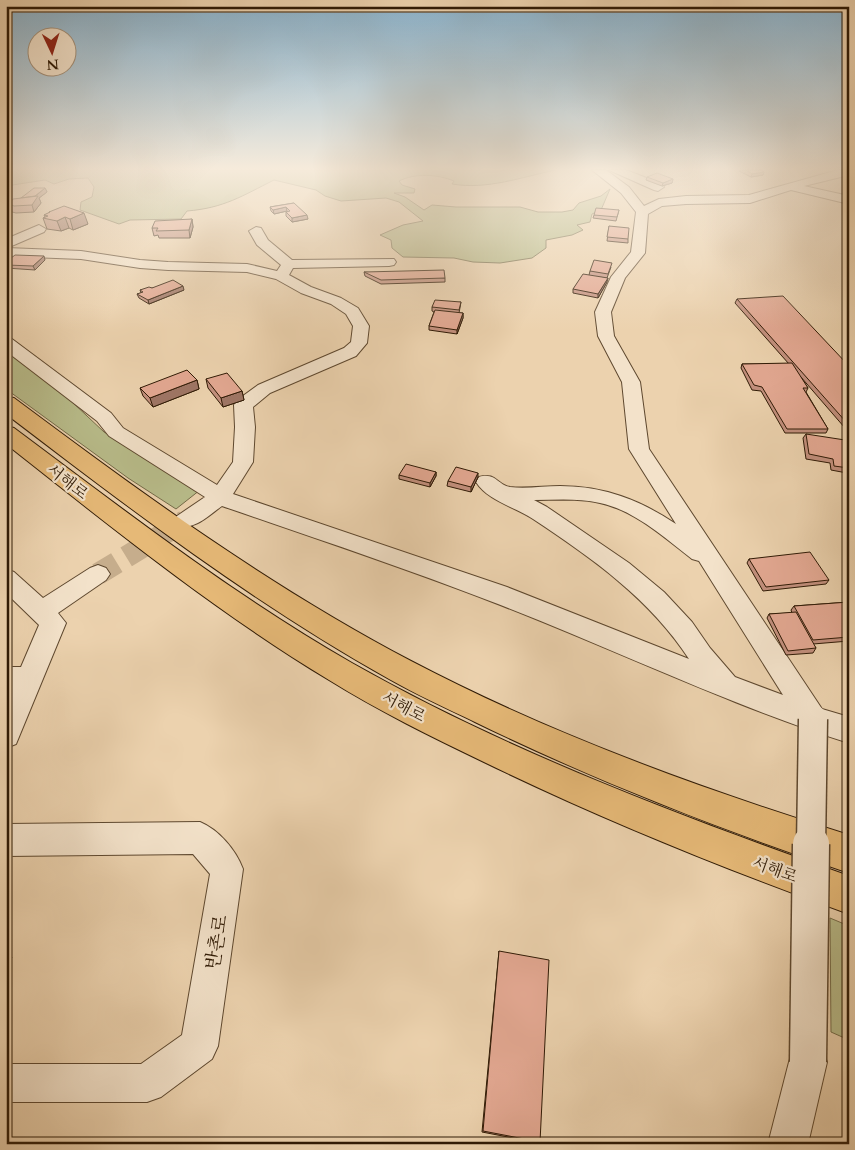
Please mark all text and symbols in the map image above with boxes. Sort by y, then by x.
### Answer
north arrow [28,28,78,78]
text: N [46,55,60,74]
street label: 서해로 [42,459,93,505]
street label: 서해로 [378,686,430,728]
street label: 서해로 [749,852,801,888]
street label: 반촌로 [200,913,234,971]

